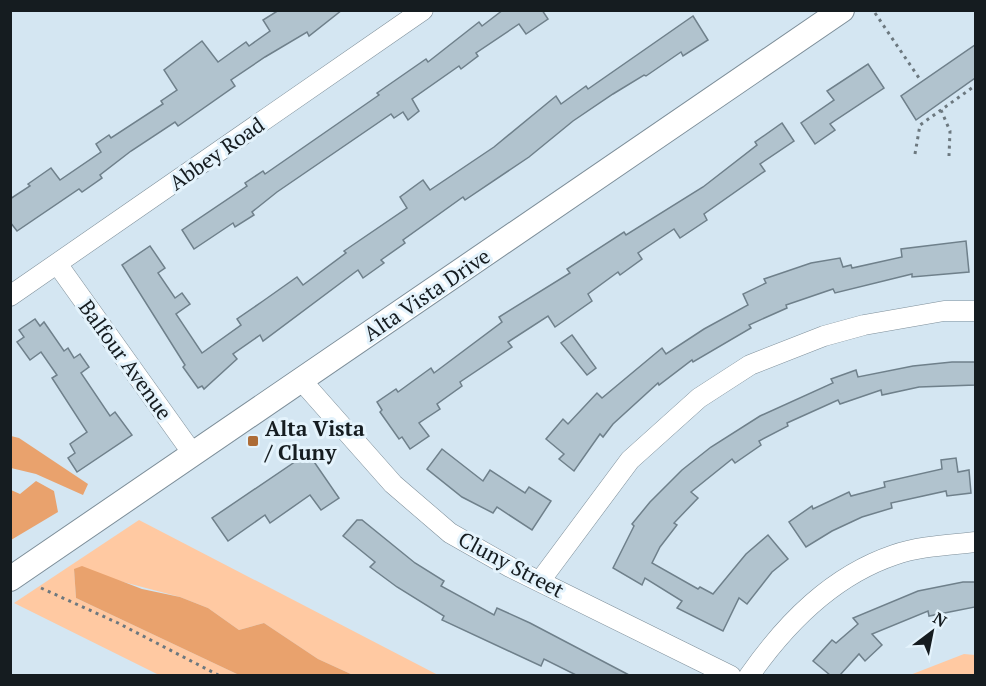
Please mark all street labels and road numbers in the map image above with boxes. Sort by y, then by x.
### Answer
street label: Abbey Road [163,110,270,196]
street label: Alta Vista Drive [358,241,495,347]
street label: Balfour Avenue [73,294,179,425]
street label: Cluny Street [454,525,569,604]

